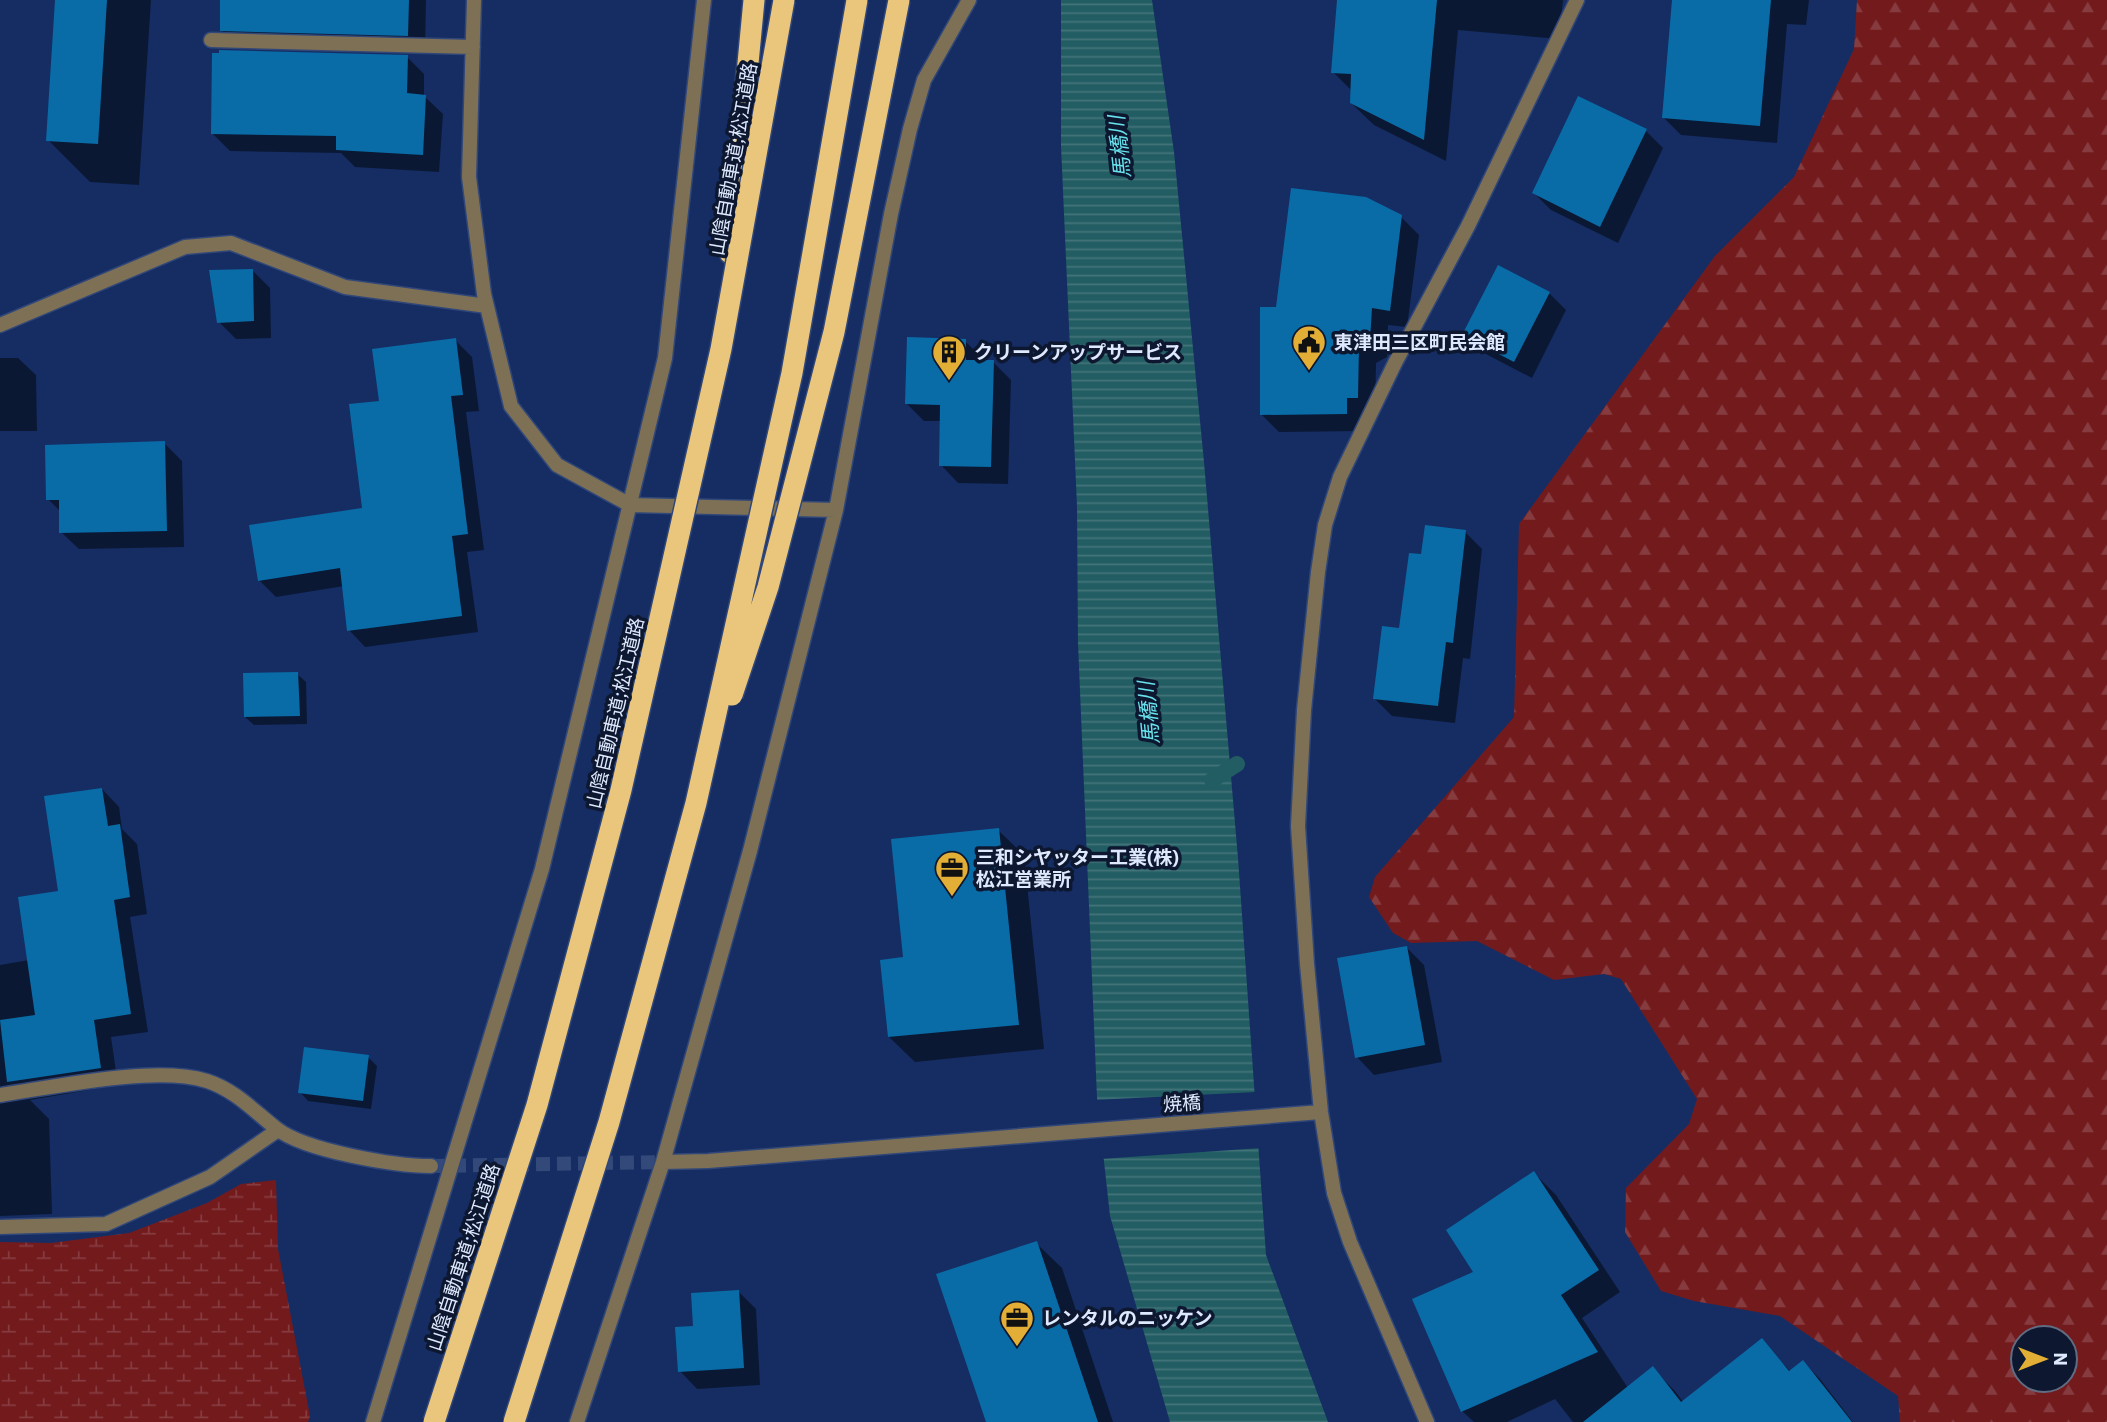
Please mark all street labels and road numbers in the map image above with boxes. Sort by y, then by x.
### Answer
street label: 山陰自動車道;松江道路 [704,61,762,257]
street label: 山陰自動車道;松江道路 [581,615,649,811]
street label: 焼橋 [1162,1090,1202,1116]
street label: 山陰自動車道;松江道路 [421,1160,505,1354]

